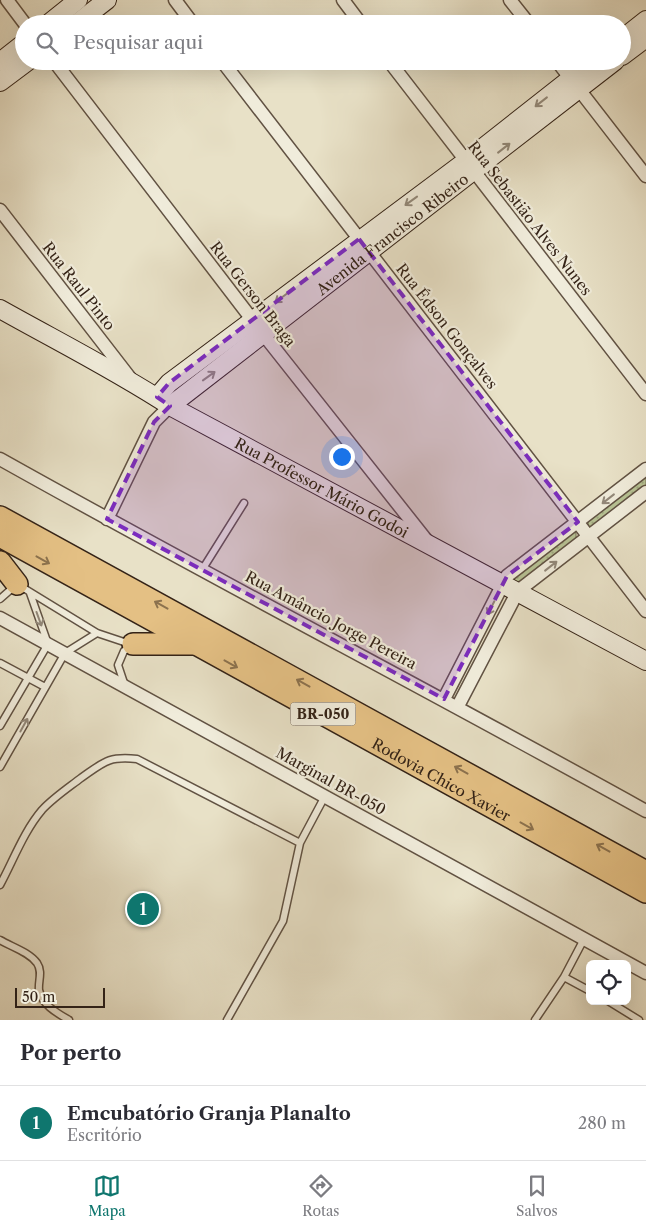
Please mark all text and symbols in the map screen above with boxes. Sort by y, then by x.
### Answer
search box [15,15,631,70]
icon: search [33,29,61,57]
text: Pesquisar aqui [73,31,203,54]
one-way arrow [534,96,547,107]
street label: Rua Sebastião Alves Nunes [464,137,596,299]
one-way arrow [497,143,510,154]
street label: Avenida Francisco Ribeiro [311,169,472,299]
one-way arrow [405,195,418,206]
street label: Rua Raul Pinto [39,238,119,334]
street label: Rua Gerson Braga [206,238,300,350]
street label: Rua Édson Gonçalves [392,259,502,393]
one-way arrow [274,293,288,303]
one-way arrow [202,371,216,381]
street label: Rua Professor Mário Godoi [232,433,412,542]
your location [329,444,355,470]
one-way arrow [601,494,614,505]
one-way arrow [35,555,50,565]
one-way arrow [544,561,557,572]
street label: Rua Amâncio Jorge Pereira [242,567,420,673]
one-way arrow [153,600,168,610]
one-way arrow [486,600,495,615]
one-way arrow [35,610,44,626]
one-way arrow [223,660,238,669]
one-way arrow [296,678,311,687]
road number: BR-050 [290,702,356,726]
one-way arrow [19,717,29,732]
street label: Rodovia Chico Xavier [369,733,515,825]
street label: Marginal BR-050 [273,743,389,819]
one-way arrow [454,765,469,774]
one-way arrow [519,821,534,831]
one-way arrow [596,843,611,853]
pin: 1 [127,890,159,928]
map controls [586,960,631,1005]
button: locate [586,960,631,1005]
scale bar [15,985,105,1008]
text: 50 m [22,988,55,1006]
text: Por perto [20,1040,121,1065]
text: Emcubatório Granja Planalto [67,1102,351,1125]
text: 1 [32,1113,40,1133]
text: 280 m [578,1113,626,1133]
text: Escritório [67,1125,142,1145]
tab: Mapa [88,1172,126,1220]
tab: Rotas [302,1172,339,1220]
tab: Salvos [516,1172,558,1220]

